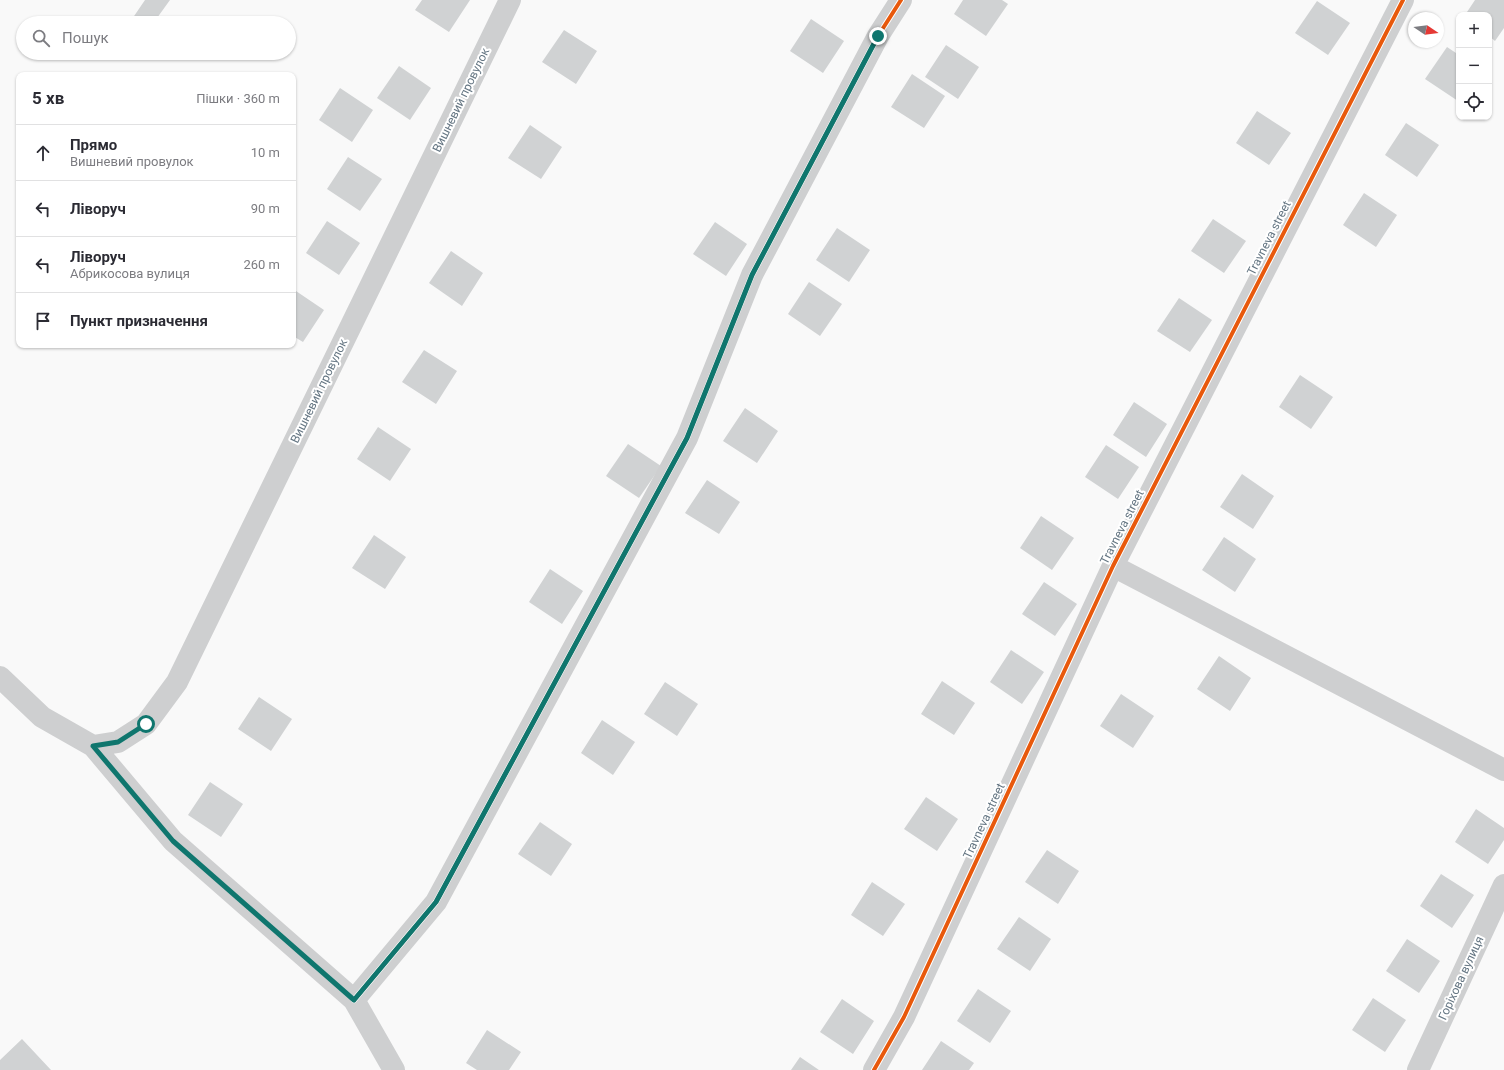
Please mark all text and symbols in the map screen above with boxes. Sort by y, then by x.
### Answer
north arrow [1408,12,1444,48]
map controls [1456,12,1492,120]
button: + [1456,12,1492,48]
search box [16,16,296,60]
icon: search [30,27,52,49]
route end [869,27,887,45]
text: Пошук [62,29,109,47]
street label: Вишневий провулок [430,45,493,154]
button: − [1456,48,1492,84]
button: locate [1456,84,1492,120]
text: 5 хв [32,88,64,108]
text: Пішки · 360 m [196,91,280,106]
text: Прямо [70,136,117,154]
icon: ahead [32,142,54,164]
text: 10 m [251,145,280,160]
text: Вишневий провулок [70,154,194,169]
icon: left [32,198,54,220]
street label: Travneva street [1244,198,1294,278]
text: Ліворуч [70,200,126,218]
text: 90 m [251,201,280,216]
text: Ліворуч [70,248,126,266]
icon: left [32,254,54,276]
text: 260 m [243,257,280,272]
text: Абрикосова вулиця [70,266,190,281]
icon: arrive [32,310,54,332]
text: Пункт призначення [70,312,208,330]
street label: Вишневий провулок [288,336,351,445]
street label: Travneva street [1097,487,1147,567]
route start [137,715,155,733]
street label: Travneva street [960,781,1008,861]
street label: Горіхова вулиця [1435,934,1487,1022]

